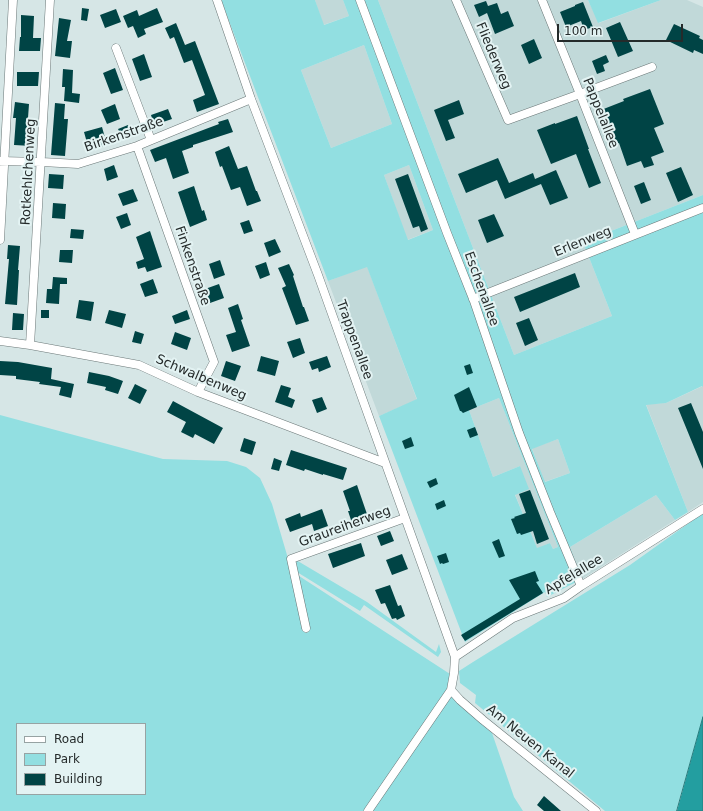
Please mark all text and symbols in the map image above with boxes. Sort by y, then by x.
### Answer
scale bar [559,16,685,42]
street label: Fliederweg [472,20,514,92]
text: 100 m [564,24,602,38]
street label: Pappelallee [579,76,621,150]
street label: Birkenstraße [82,114,166,156]
street label: Rotkehlchenweg [18,118,40,226]
street label: Erlenweg [552,223,614,261]
street label: Finkenstraße [171,224,213,308]
street label: Eschenallee [460,250,502,328]
street label: Trappenallee [332,298,376,382]
street label: Schwalbenweg [153,352,249,404]
street label: Graureiherweg [297,503,393,551]
street label: Apfelallee [542,552,606,598]
street label: Am Neuen Kanal [483,702,577,782]
legend [16,723,146,795]
text: Road [54,732,84,746]
text: Park [54,752,80,766]
text: Building [54,772,103,786]

